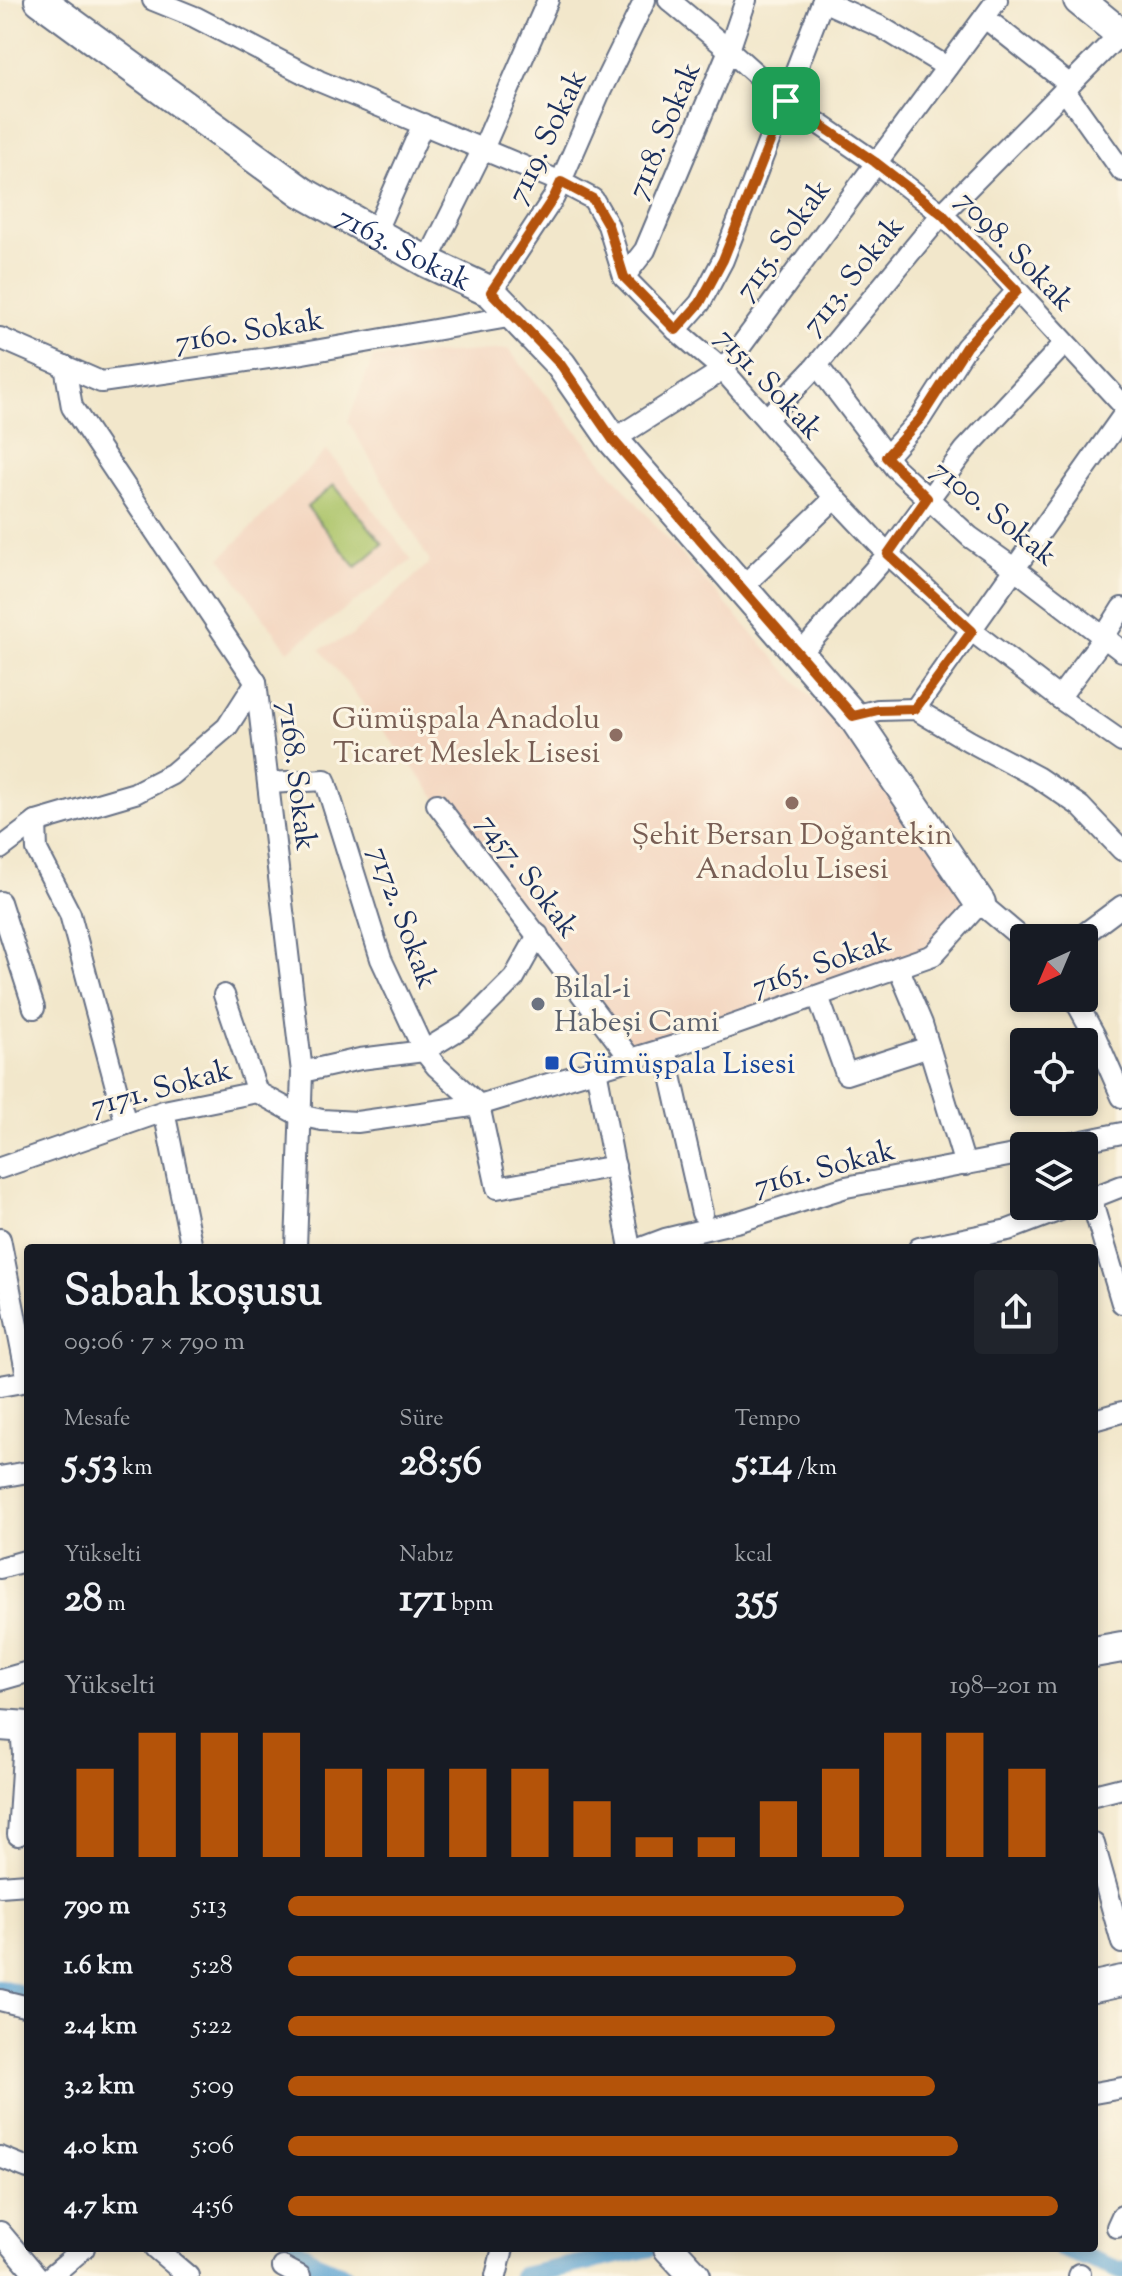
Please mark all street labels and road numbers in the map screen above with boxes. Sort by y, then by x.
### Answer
street label: 7118. Sokak [617,56,713,206]
street label: 7119. Sokak [497,63,599,211]
street label: 7115. Sokak [725,171,843,310]
street label: 7098. Sokak [945,181,1083,322]
street label: 7163. Sokak [328,197,478,304]
street label: 7113. Sokak [792,208,915,345]
street label: 7160. Sokak [172,300,327,365]
street label: 7151. Sokak [705,319,832,451]
street label: 7100. Sokak [921,450,1065,578]
street label: 7168. Sokak [265,700,326,853]
street label: 7457. Sokak [466,805,588,948]
street label: 7172. Sokak [356,841,447,995]
street label: 7165. Sokak [746,921,897,1009]
street label: 7171. Sokak [86,1050,237,1129]
street label: 7161. Sokak [749,1130,900,1209]

